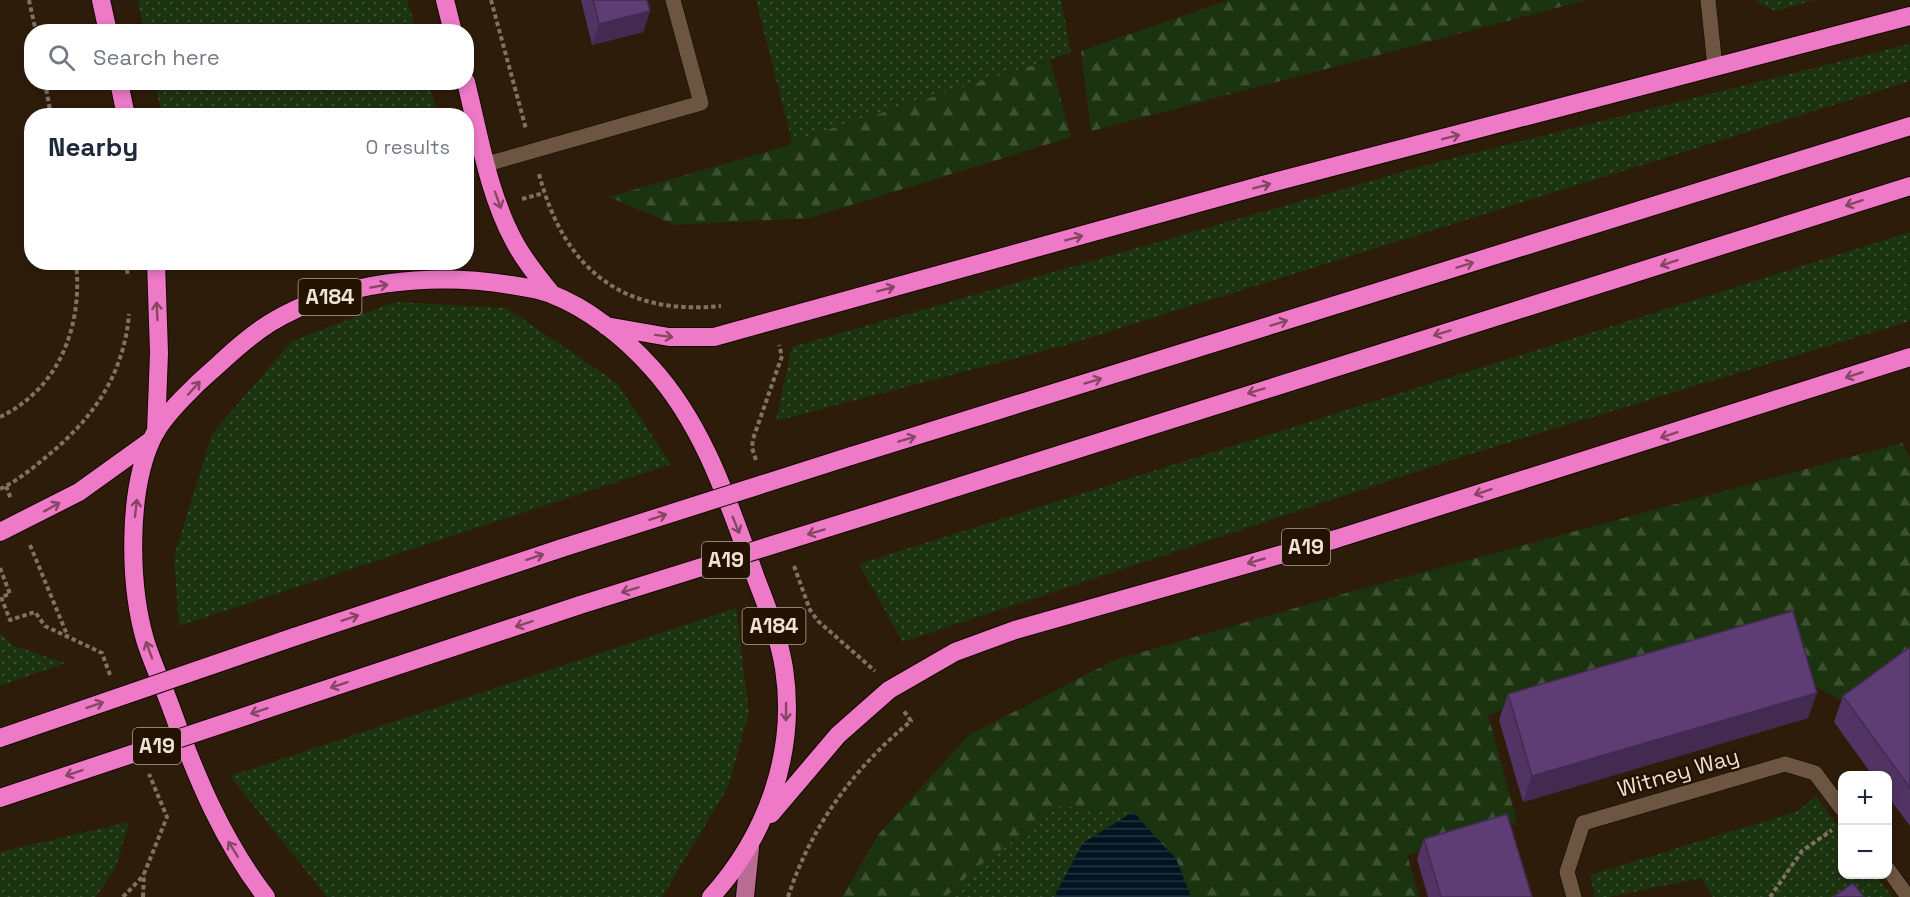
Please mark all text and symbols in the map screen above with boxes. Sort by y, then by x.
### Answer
search box [24,24,474,90]
icon: search [45,41,78,74]
text: Search here [93,43,220,71]
text: Nearby [48,130,138,164]
one-way arrow [1441,131,1460,142]
text: 0 results [366,134,450,160]
one-way arrow [1252,180,1271,191]
one-way arrow [493,190,504,209]
one-way arrow [1845,199,1864,210]
one-way arrow [1064,231,1083,243]
one-way arrow [1660,258,1679,269]
one-way arrow [1455,259,1474,270]
road number: A184 [298,279,362,315]
one-way arrow [369,280,388,291]
one-way arrow [876,283,895,294]
one-way arrow [152,301,163,321]
one-way arrow [1269,317,1288,328]
one-way arrow [1433,328,1452,339]
one-way arrow [653,331,673,342]
one-way arrow [1845,370,1864,381]
one-way arrow [1083,375,1102,386]
one-way arrow [187,380,201,395]
one-way arrow [1247,386,1266,397]
one-way arrow [1660,430,1679,441]
one-way arrow [897,433,916,444]
one-way arrow [1474,488,1493,499]
one-way arrow [131,498,142,518]
one-way arrow [44,500,61,512]
one-way arrow [648,511,667,522]
one-way arrow [731,515,742,533]
one-way arrow [807,527,826,538]
road number: A19 [1282,529,1330,565]
road number: A19 [702,542,750,578]
one-way arrow [525,550,544,561]
one-way arrow [1247,556,1266,568]
one-way arrow [621,585,640,596]
road number: A184 [742,608,806,644]
one-way arrow [340,612,359,623]
one-way arrow [515,619,534,630]
one-way arrow [143,641,154,660]
one-way arrow [330,680,349,691]
one-way arrow [85,699,104,710]
one-way arrow [781,701,792,721]
one-way arrow [250,707,269,718]
road number: A19 [133,728,181,764]
street label: Witney Way [1614,741,1742,803]
one-way arrow [65,769,84,780]
map controls [1838,771,1892,879]
button: + [1838,771,1892,825]
button: − [1838,825,1892,879]
one-way arrow [226,841,238,858]

